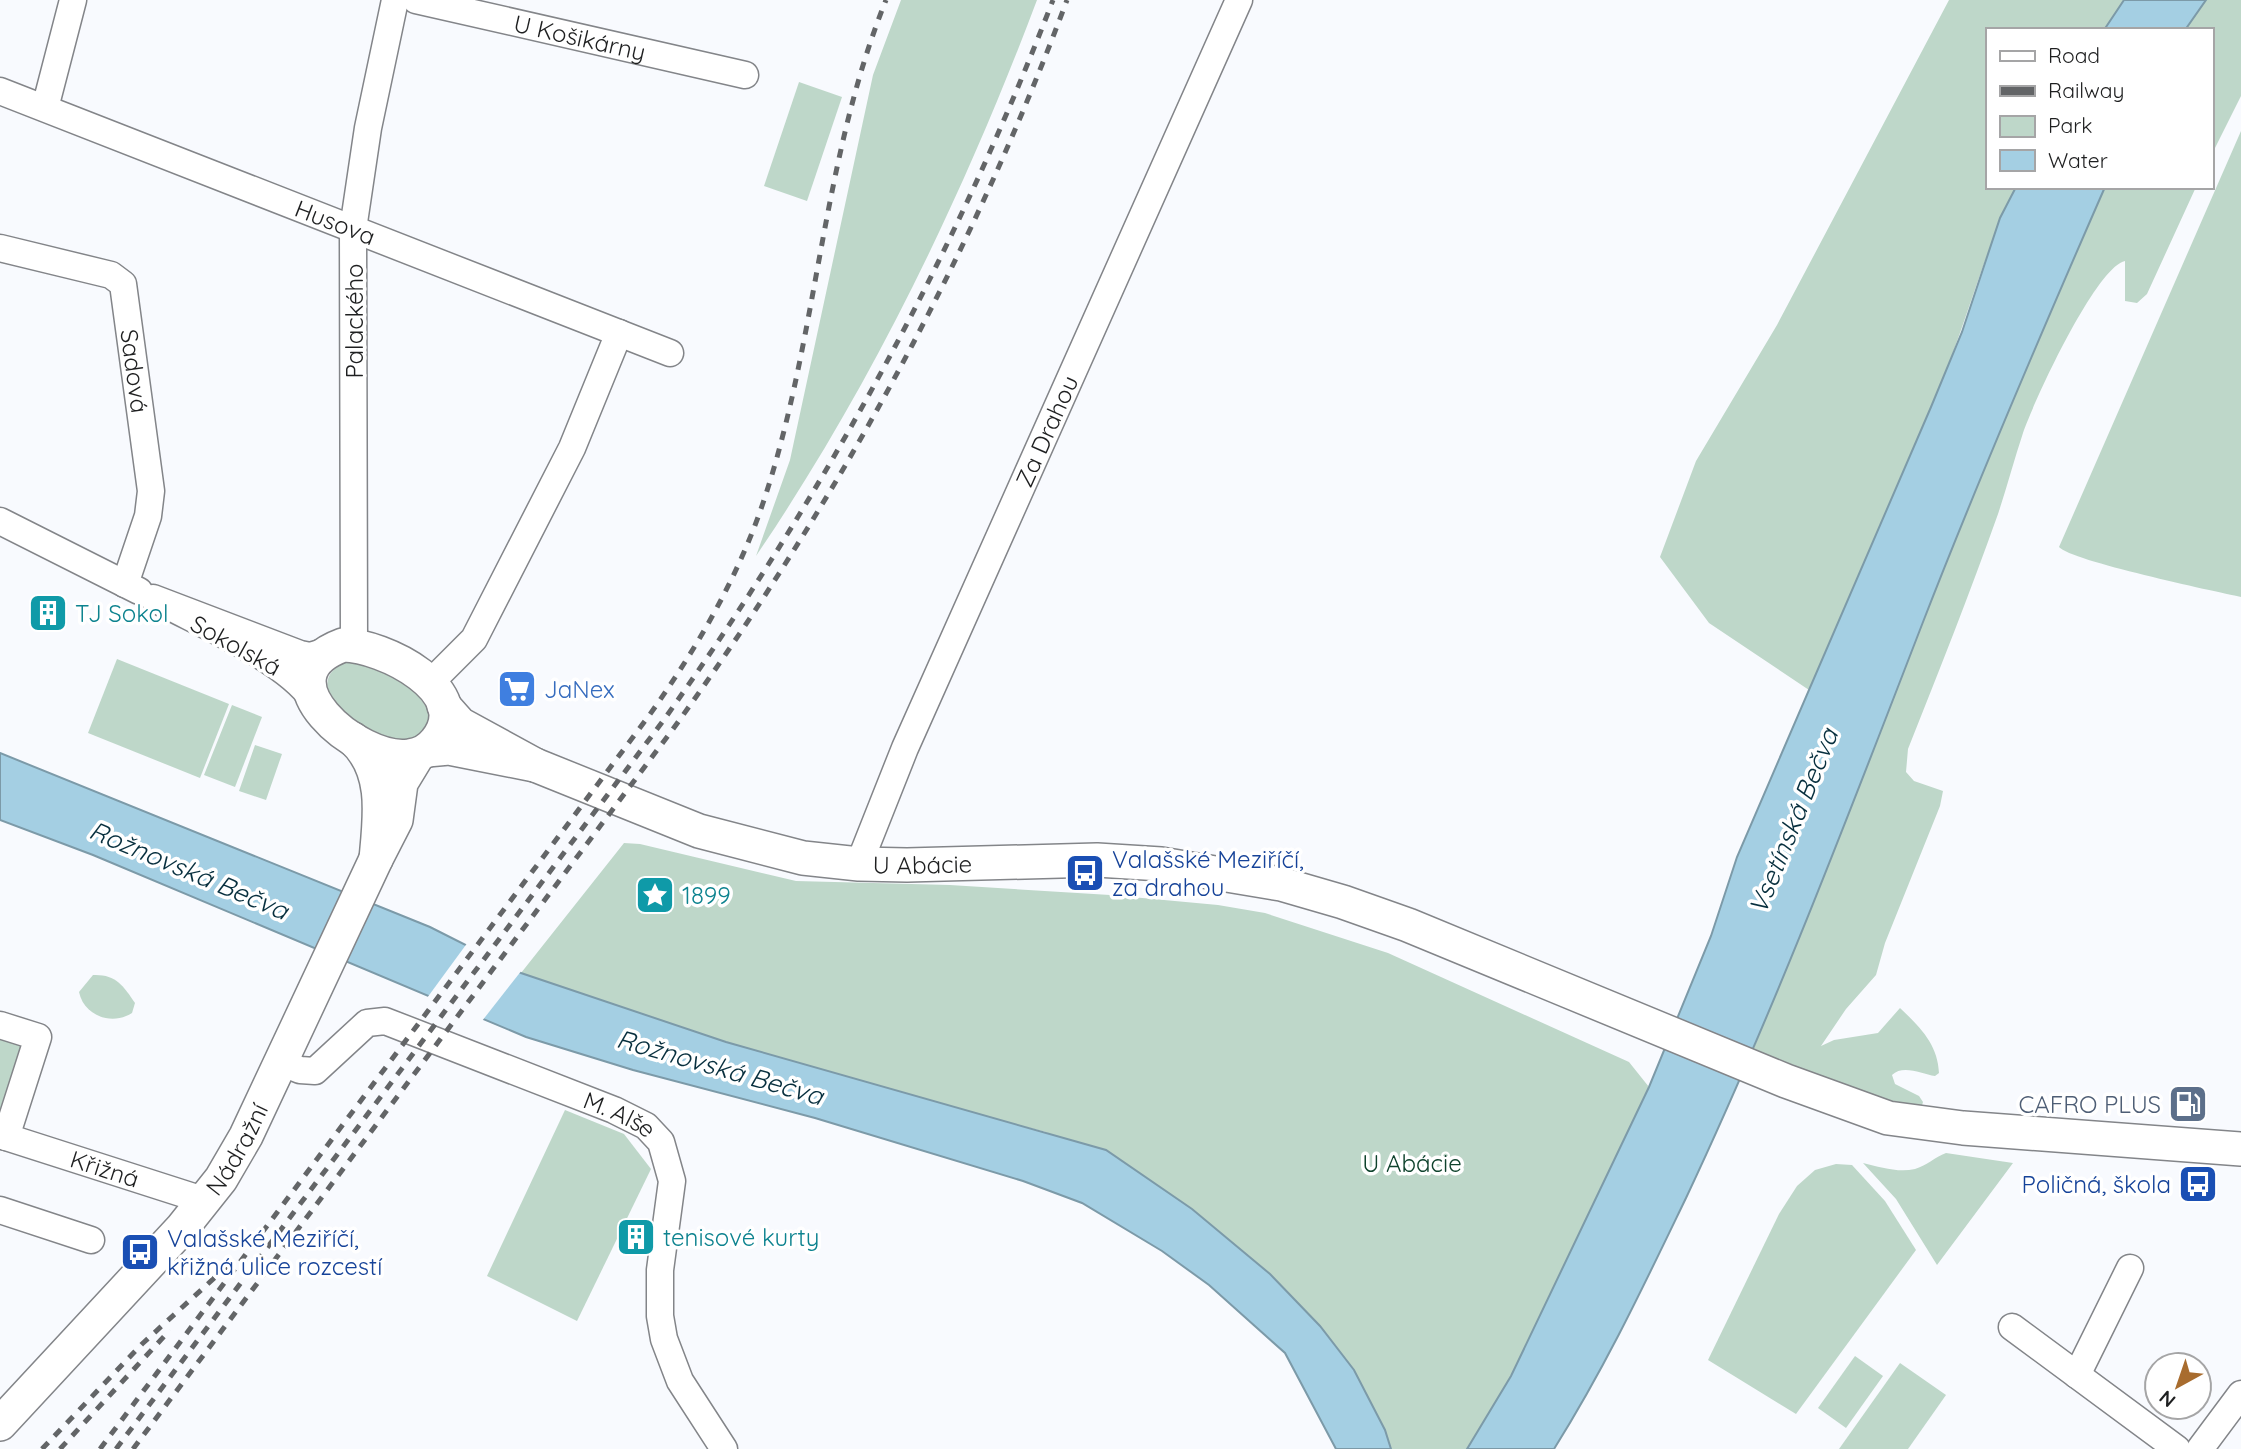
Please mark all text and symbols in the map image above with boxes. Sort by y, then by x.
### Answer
street label: U Košikárny [511,8,649,67]
legend [1986,28,2213,189]
text: Road [2048,42,2100,68]
text: Railway [2048,77,2124,103]
text: Park [2048,112,2092,138]
text: Water [2048,147,2108,173]
street label: Husova [291,193,380,251]
street label: Palackého [339,263,369,379]
street label: Sadová [114,327,155,415]
street label: Za Drahou [1009,370,1085,491]
building icon: TJ Sokol [27,592,69,634]
place label: TJ Sokol [75,598,169,628]
street label: Sokolská [185,608,287,682]
supermarket icon: JaNex [496,668,538,710]
place label: JaNex [544,674,615,704]
water label: Vsetínská Bečva [1741,723,1846,918]
water label: Rožnovská Bečva [84,813,295,927]
place label: Valašské Meziříčí, za drahou [1112,844,1304,902]
street label: U Abácie [872,848,973,880]
bus stop icon: Valašské Meziříčí, za drahou [1064,852,1106,894]
place icon: 1899 [634,874,676,916]
place label: 1899 [682,880,731,910]
water label: Rožnovská Bečva [613,1022,828,1113]
fuel station icon: CAFRO PLUS [2167,1083,2209,1125]
street label: M. Alše [579,1085,663,1143]
place label: CAFRO PLUS [2018,1089,2161,1119]
street label: Nádražní [199,1098,275,1201]
street label: Křižná [67,1144,143,1194]
park label: U Abácie [1362,1148,1462,1178]
bus stop icon: Poličná, škola [2177,1163,2219,1205]
place label: Poličná, škola [2022,1169,2171,1199]
building icon: tenisové kurty [615,1216,657,1258]
place label: tenisové kurty [663,1222,819,1252]
place label: Valašské Meziříčí, křižná ulice rozcestí [167,1223,383,1281]
bus stop icon: Valašské Meziříčí, křižná ulice rozcestí [119,1231,161,1273]
north arrow [2143,1351,2213,1421]
text: N [2154,1385,2180,1413]

